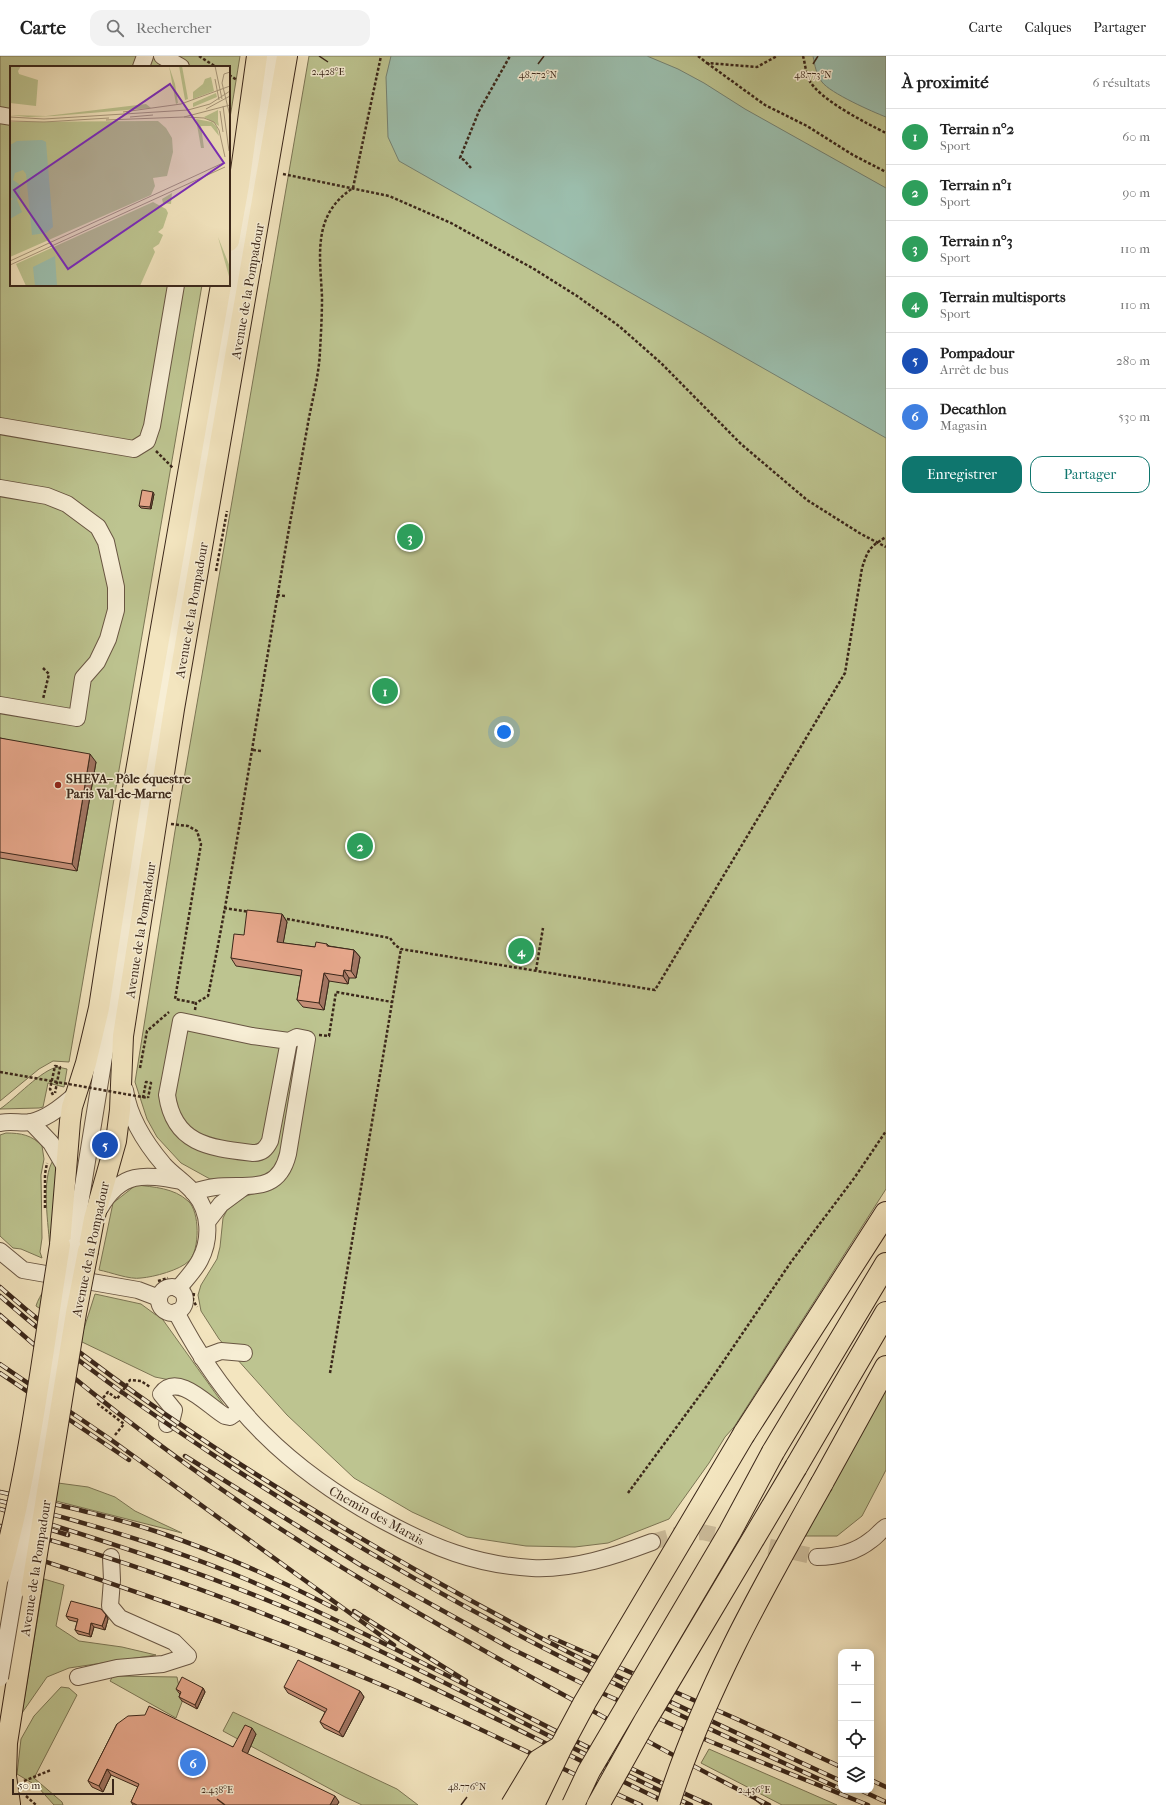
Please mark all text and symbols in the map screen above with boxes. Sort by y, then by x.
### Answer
search box [90,10,370,46]
text: Carte [20,17,66,39]
icon: search [104,17,126,39]
text: Rechercher [136,19,211,37]
text: Carte [969,19,1002,36]
text: Calques [1024,19,1071,36]
text: Partager [1093,19,1146,36]
inset map [10,66,230,286]
text: 2.428°E [311,66,345,78]
text: 48.772°N [519,69,558,81]
text: 48.773°N [794,69,832,81]
text: À proximité [902,72,989,92]
text: 6 résultats [1093,75,1150,90]
text: Terrain n°2 [940,120,1014,138]
text: 1 [913,129,917,144]
text: 60 m [1122,129,1150,144]
text: Sport [940,138,971,153]
text: Terrain n°1 [940,176,1012,194]
text: 2 [912,185,918,200]
text: 90 m [1122,185,1150,200]
text: Sport [940,194,971,209]
street label: Avenue de la Pompadour [228,221,267,361]
text: Terrain n°3 [940,232,1013,250]
text: 3 [912,241,918,256]
text: 110 m [1120,241,1150,256]
text: Sport [940,250,971,265]
text: Terrain multisports [940,288,1066,306]
text: 4 [911,297,919,312]
text: 110 m [1120,297,1150,312]
text: Sport [940,306,971,321]
text: Pompadour [940,344,1014,362]
text: 5 [912,353,918,368]
text: 280 m [1116,353,1150,368]
text: Arrêt de bus [940,362,1008,377]
text: Decathlon [940,400,1006,418]
text: 6 [911,409,919,424]
text: 530 m [1118,409,1150,424]
text: Magasin [940,418,987,433]
button: Enregistrer [902,456,1022,493]
button: Partager [1030,456,1150,493]
pin: 3 [397,522,423,552]
street label: Avenue de la Pompadour [172,540,211,680]
pin: 1 [372,676,398,706]
your location [494,722,514,742]
place label: SHEVA– Pôle équestre Paris Val-de-Marne [66,771,191,801]
marker: SHEVA– Pôle équestre Paris Val-de-Marne [53,780,63,790]
pin: 2 [347,831,373,861]
street label: Avenue de la Pompadour [122,860,159,1000]
pin: 4 [508,936,534,966]
pin: 5 [92,1130,118,1160]
street label: Avenue de la Pompadour [69,1180,112,1319]
street label: Chemin des Marais [327,1483,427,1548]
street label: Avenue de la Pompadour [17,1498,54,1638]
map controls [838,1649,874,1793]
button: + [838,1649,874,1685]
button: − [838,1685,874,1721]
button: locate [838,1721,874,1757]
pin: 6 [180,1748,206,1778]
button: layers [838,1757,874,1793]
scale bar [12,1777,114,1796]
text: 50 m [18,1779,40,1792]
text: 48.776°N [448,1781,487,1793]
text: 2.438°E [201,1784,233,1796]
text: 2.436°E [738,1784,770,1796]

